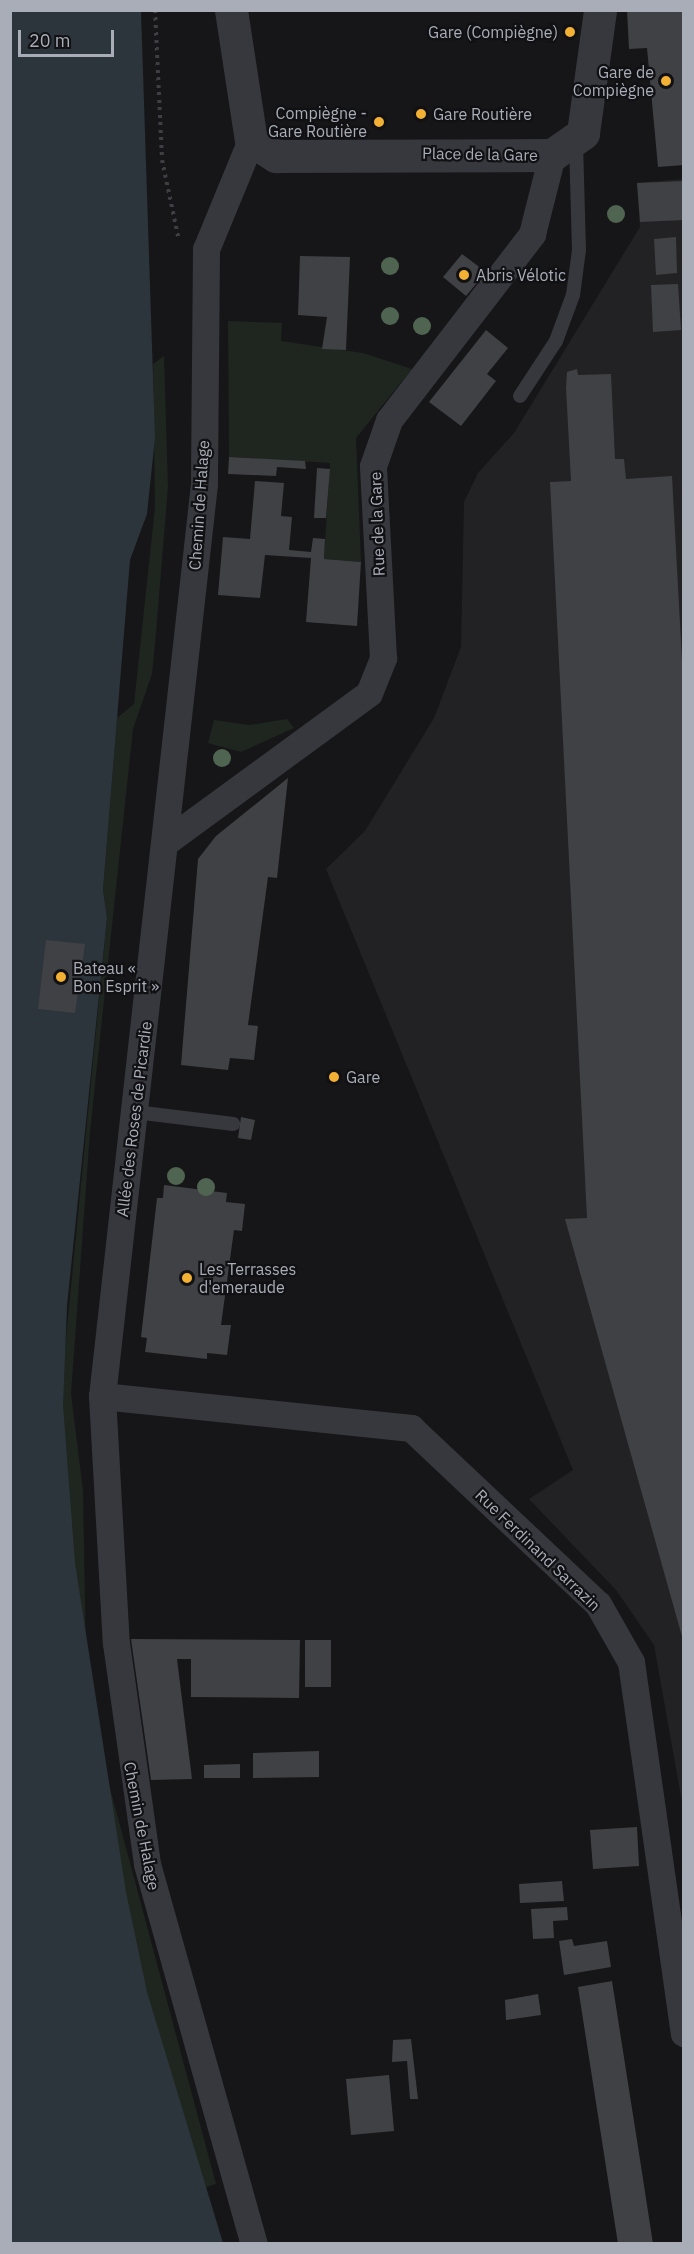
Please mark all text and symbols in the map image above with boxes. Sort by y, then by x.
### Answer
scale bar [21,18,117,56]
place label: Gare (Compiègne) [428,22,558,42]
marker: Gare (Compiègne) [563,25,577,39]
text: 20 m [29,29,71,52]
place label: Gare de Compiègne [573,62,654,100]
marker: Gare de Compiègne [659,74,673,88]
place label: Compiègne - Gare Routière [268,103,367,141]
place label: Gare Routière [433,104,532,124]
marker: Gare Routière [414,107,428,121]
marker: Compiègne - Gare Routière [372,115,386,129]
street label: Place de la Gare [422,143,538,165]
place label: Abris Vélotic [476,265,566,285]
marker: Abris Vélotic [457,268,471,282]
street label: Chemin de Halage [185,439,213,571]
street label: Rue de la Gare [366,471,388,577]
place label: Bateau « Bon Esprit » [73,958,159,996]
marker: Bateau « Bon Esprit » [54,970,68,984]
street label: Allée des Roses de Picardie [112,1020,156,1218]
place label: Gare [346,1067,380,1087]
marker: Gare [327,1070,341,1084]
place label: Les Terrasses d'emeraude [199,1259,296,1297]
marker: Les Terrasses d'emeraude [180,1271,194,1285]
street label: Rue Ferdinand Sarrazin [471,1485,605,1615]
street label: Chemin de Halage [120,1760,164,1892]

